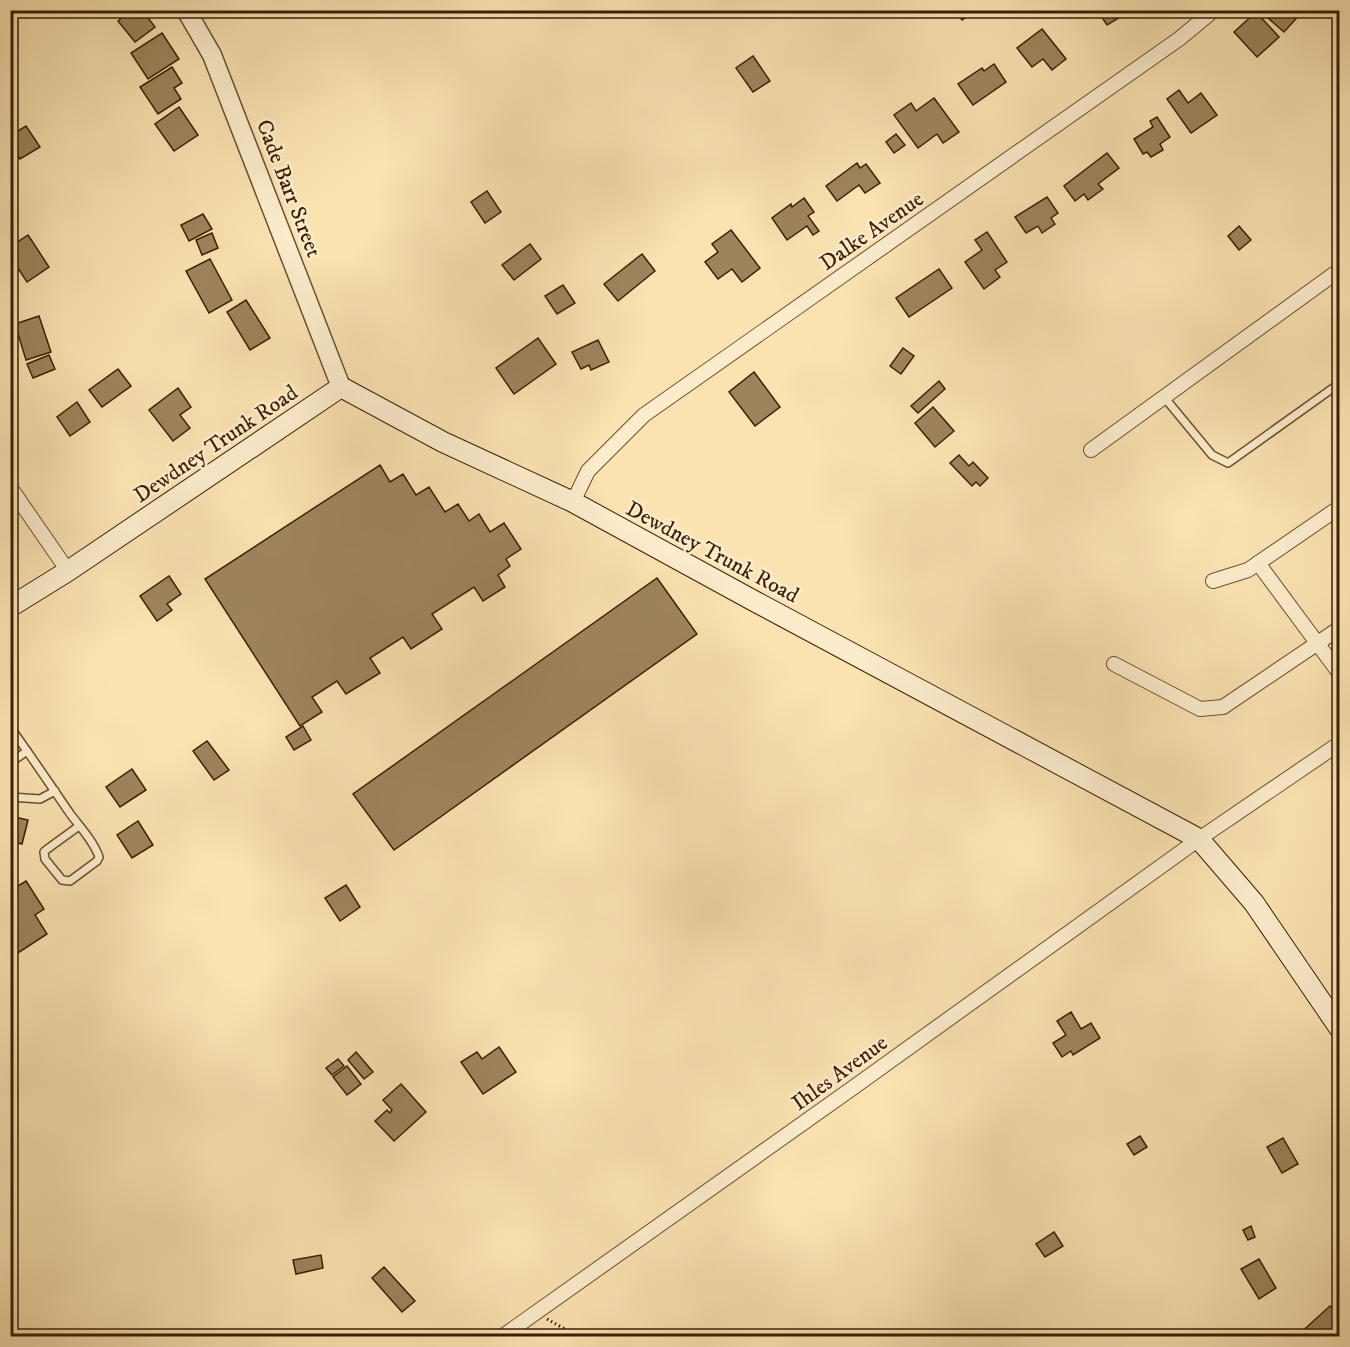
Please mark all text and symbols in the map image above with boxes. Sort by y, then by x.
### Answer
street label: Cade Barr Street [250,116,327,261]
street label: Dalke Avenue [815,186,929,277]
street label: Dewdney Trunk Road [129,379,303,509]
street label: Dewdney Trunk Road [621,495,803,609]
street label: Ihles Avenue [787,1029,893,1117]

